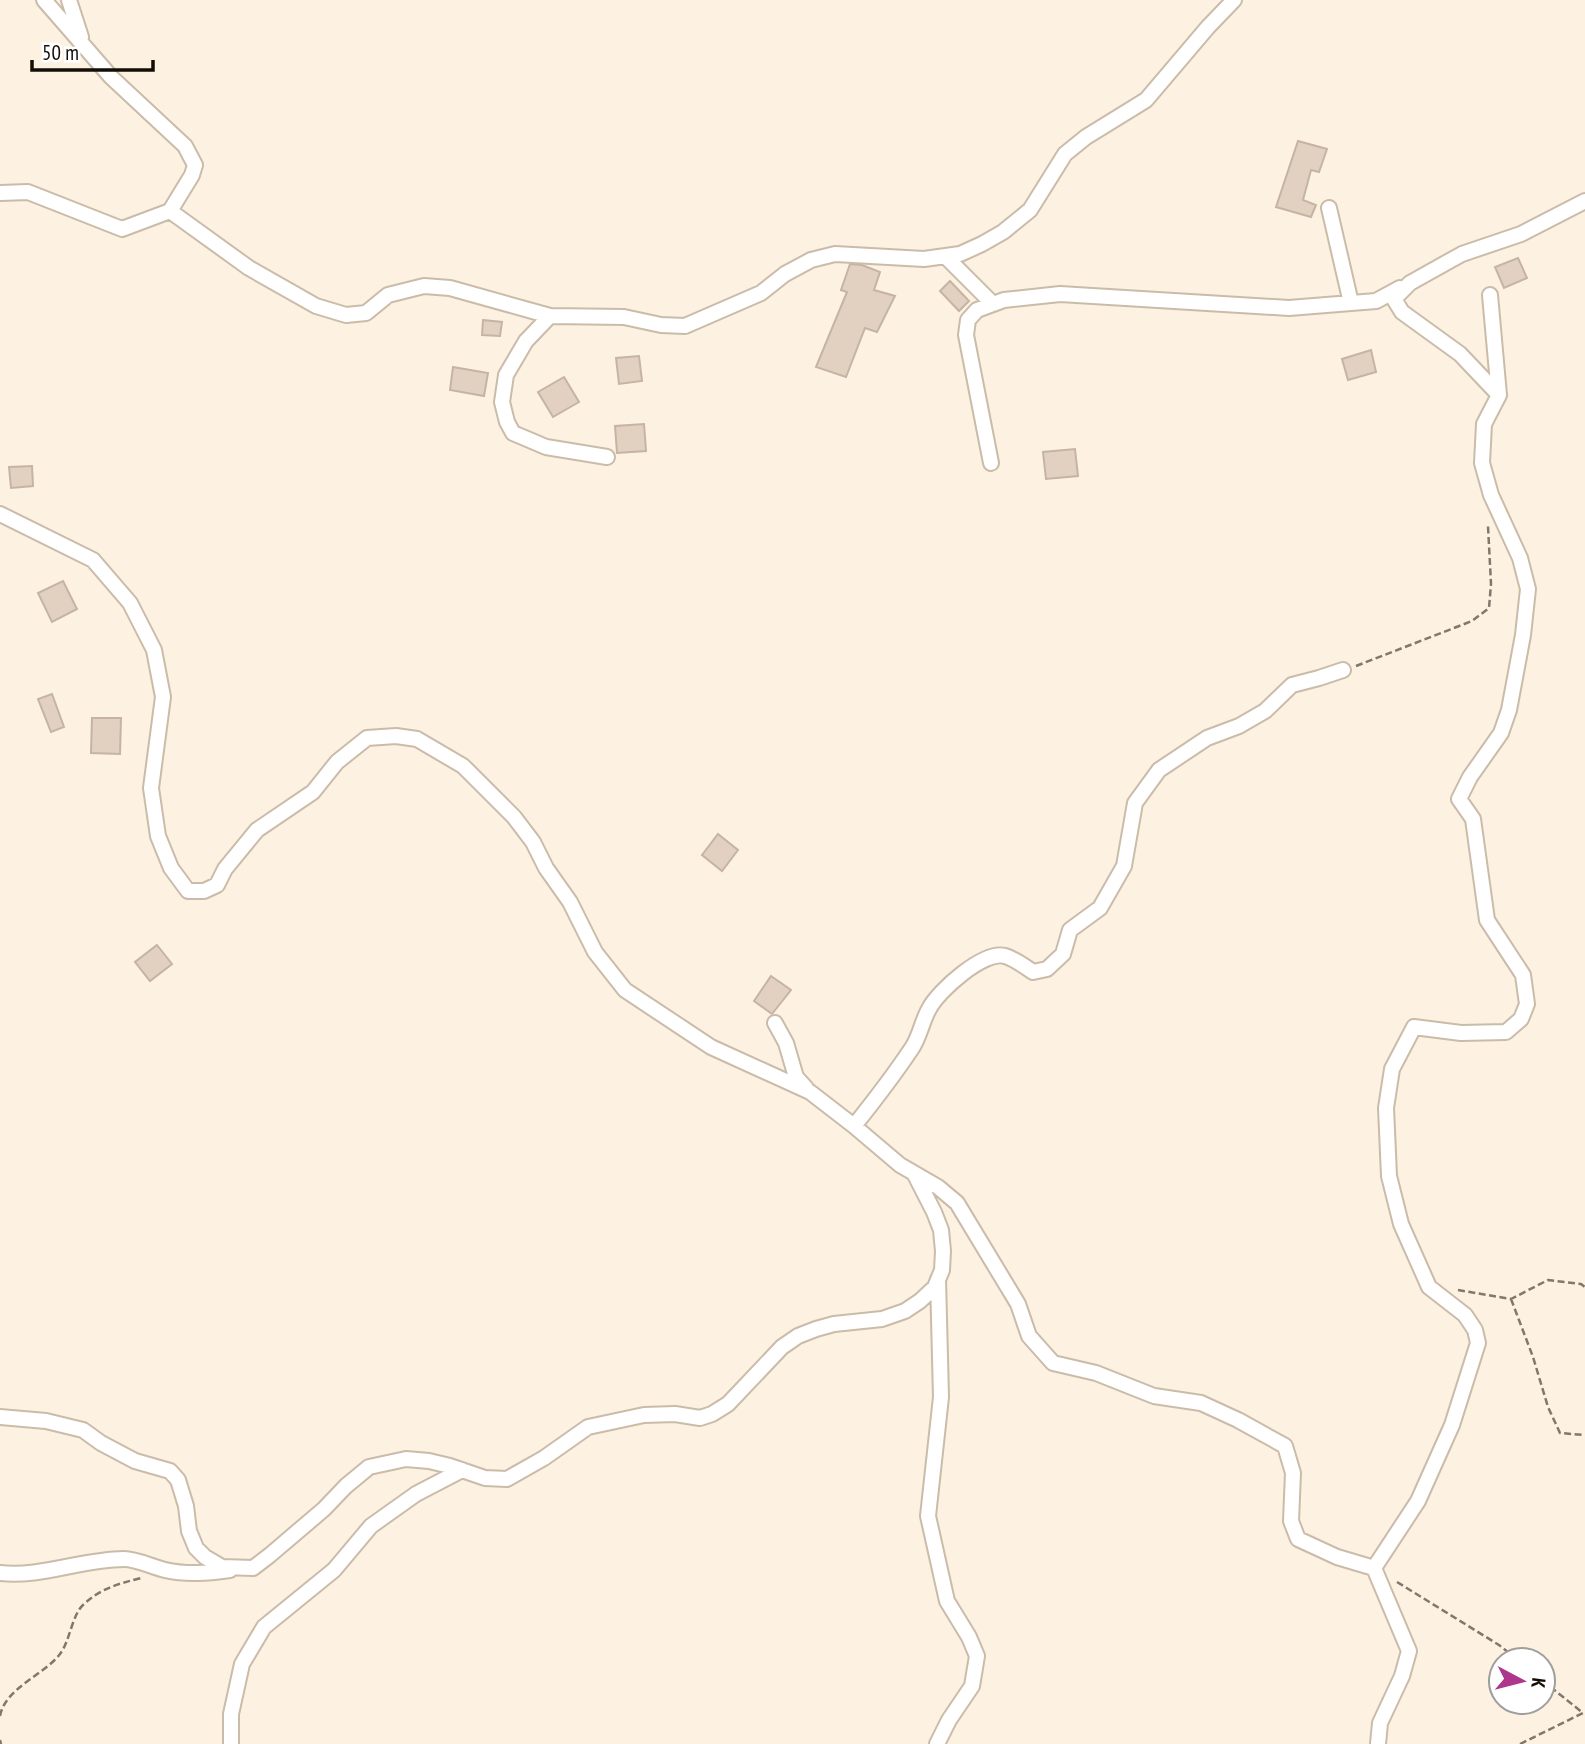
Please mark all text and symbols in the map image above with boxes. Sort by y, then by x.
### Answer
scale bar [32,28,152,72]
text: 50 m [42,39,79,66]
north arrow [1487,1646,1557,1716]
text: K [1526,1677,1551,1690]

